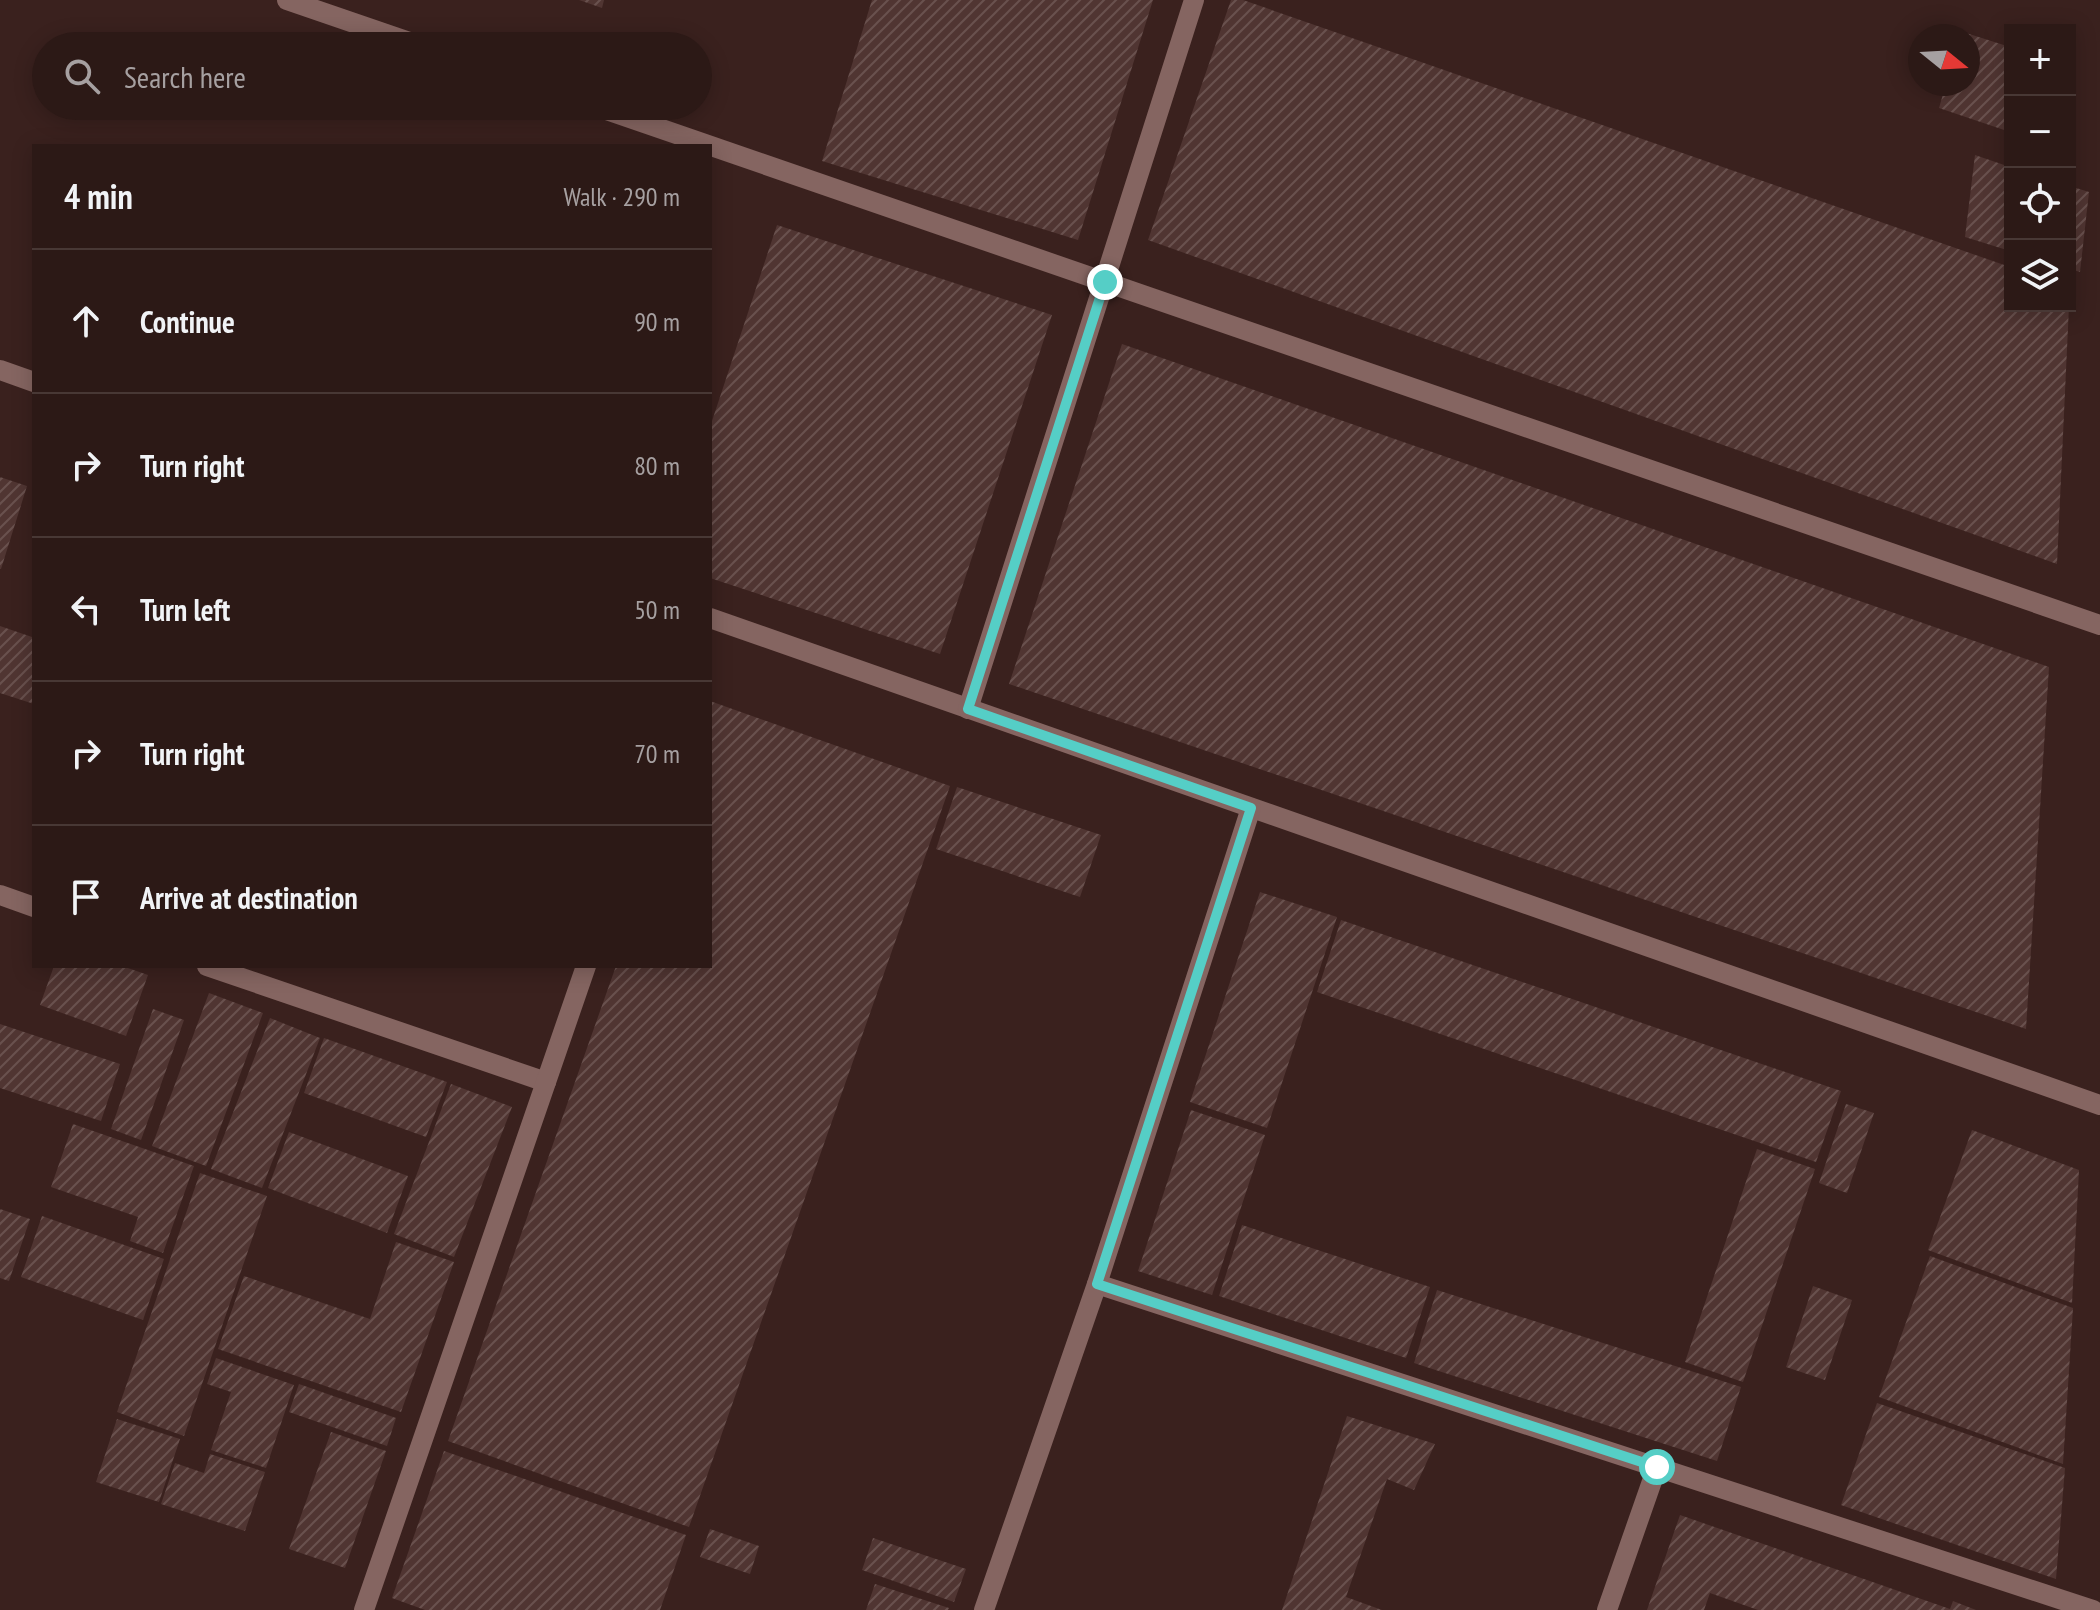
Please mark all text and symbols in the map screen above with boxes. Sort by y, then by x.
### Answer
north arrow [1908,24,1980,96]
map controls [2004,24,2076,312]
button: + [2004,24,2076,96]
search box [32,32,712,120]
icon: search [60,54,104,98]
text: Search here [124,57,246,96]
button: − [2004,96,2076,168]
button: locate [2004,168,2076,240]
text: 4 min [64,174,133,218]
text: Walk · 290 m [563,180,680,213]
button: layers [2004,240,2076,312]
route end [1087,264,1123,300]
icon: ahead [64,299,108,343]
text: Continue [140,302,235,341]
text: 90 m [634,305,680,338]
icon: right [64,443,108,487]
text: Turn right [140,446,244,485]
text: 80 m [634,449,680,482]
icon: left [64,587,108,631]
text: Turn left [140,590,230,629]
text: 50 m [634,593,680,626]
icon: right [64,731,108,775]
text: Turn right [140,734,244,773]
text: 70 m [634,737,680,770]
icon: arrive [64,875,108,919]
text: Arrive at destination [140,878,358,917]
route start [1639,1449,1675,1485]

